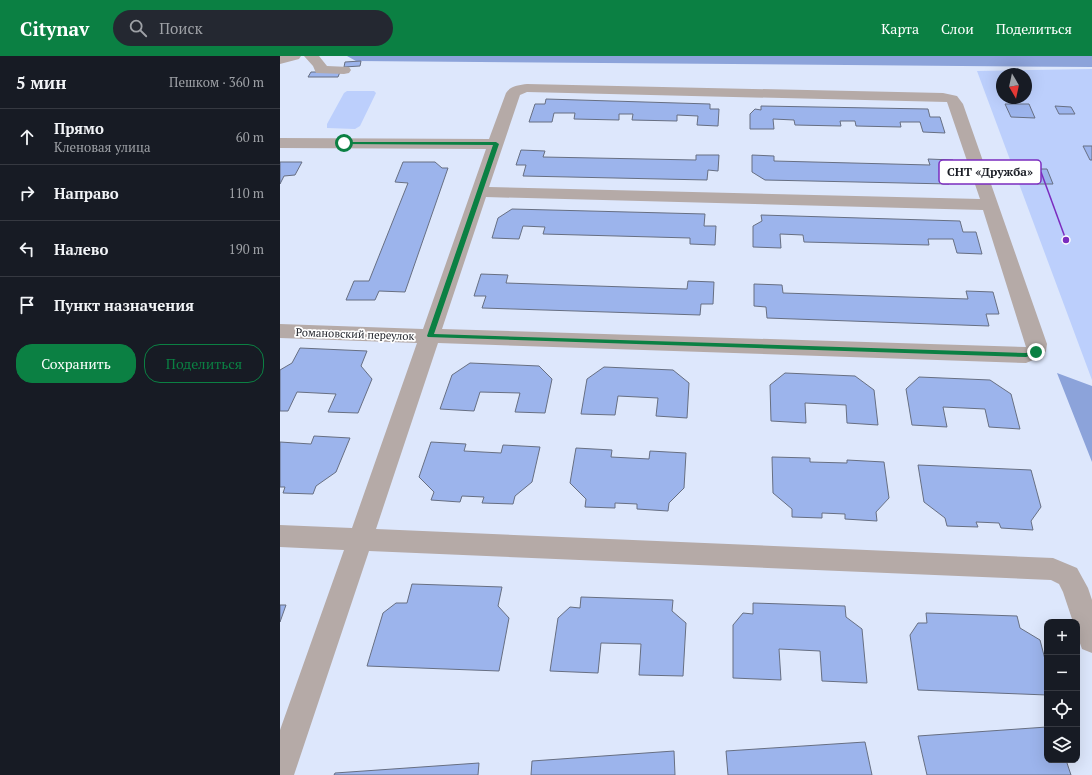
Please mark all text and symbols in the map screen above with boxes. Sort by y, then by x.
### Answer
search box [113,10,393,46]
text: Citynav [20,16,89,41]
icon: search [127,17,149,39]
text: Поиск [159,18,203,38]
text: Карта [881,19,919,38]
text: Слои [941,19,974,38]
text: Поделиться [996,19,1072,38]
north arrow [996,68,1032,104]
text: 5 мин [16,71,66,94]
text: Пешком · 360 m [169,73,264,91]
text: Прямо [54,118,104,138]
icon: ahead [16,126,38,148]
text: 60 m [236,128,264,146]
route start [335,134,353,152]
text: Кленовая улица [54,138,150,156]
callout: СНТ «Дружба» [939,160,1041,184]
text: СНТ «Дружба» [947,164,1033,179]
icon: right [16,182,38,204]
text: Направо [54,183,119,203]
text: 110 m [229,184,264,202]
icon: left [16,238,38,260]
text: Налево [54,239,108,259]
text: 190 m [229,240,264,258]
icon: arrive [16,294,38,316]
text: Пункт назначения [54,295,194,315]
street label: Романовский переулок [295,325,415,343]
route end [1027,343,1045,361]
button: Сохранить [16,344,136,383]
button: Поделиться [144,344,264,383]
map controls [1044,619,1080,763]
button: + [1044,619,1080,655]
button: − [1044,655,1080,691]
button: locate [1044,691,1080,727]
button: layers [1044,727,1080,763]

